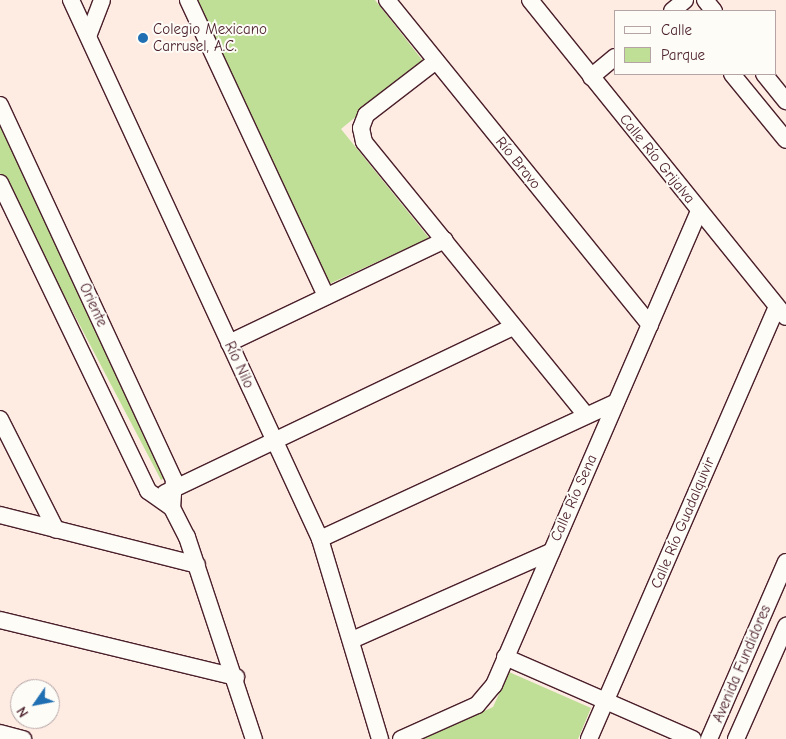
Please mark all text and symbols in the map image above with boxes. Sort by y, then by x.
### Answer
legend [614,10,776,75]
place label: Colegio Mexicano Carrusel, A.C. [153,20,267,55]
text: Calle [661,21,692,39]
marker: Colegio Mexicano Carrusel, A.C. [137,32,149,44]
text: Parque [661,46,705,64]
street label: Calle Río Grijalva [615,111,699,207]
street label: Río Bravo [492,133,544,193]
street label: Oriente [75,280,111,330]
street label: Río Nilo [220,339,258,391]
street label: Calle Río Sena [547,452,601,544]
street label: Calle Río Guadalquivir [647,455,719,591]
street label: Avenida Fundidores [709,603,775,725]
north arrow [10,679,60,729]
text: N [13,703,32,720]

